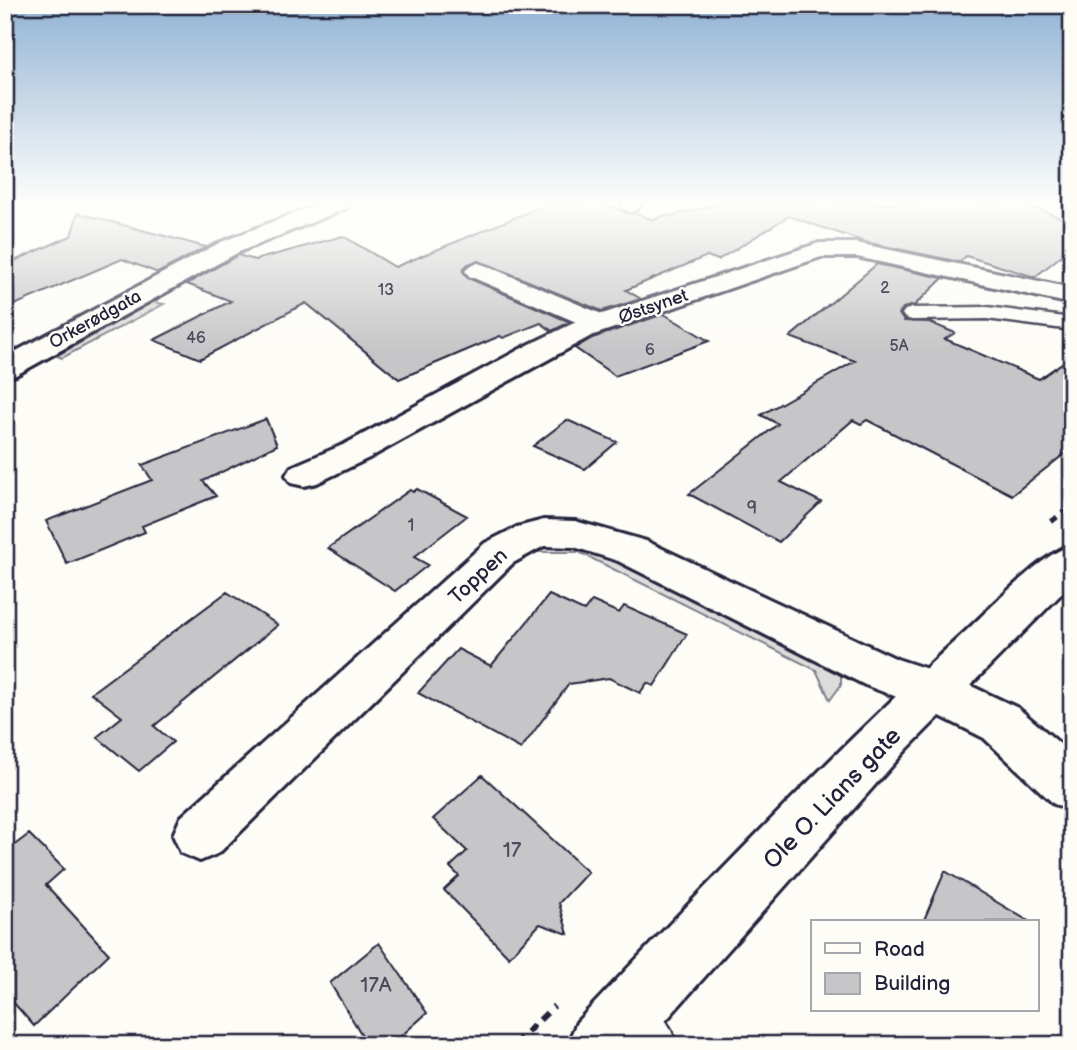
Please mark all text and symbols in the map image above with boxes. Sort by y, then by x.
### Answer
house number: 2 [880,279,890,298]
house number: 13 [378,281,394,300]
street label: Østsynet [616,285,691,328]
street label: Orkerødgata [46,286,145,353]
house number: 46 [186,329,206,348]
house number: 5A [890,337,909,356]
house number: 6 [645,341,655,360]
house number: 9 [747,498,757,519]
house number: 1 [408,515,414,536]
street label: Toppen [444,543,513,610]
street label: Ole O. Lians gate [758,722,907,875]
house number: 17 [503,838,522,863]
legend [811,920,1038,1012]
text: Road [874,937,925,962]
text: Building [874,971,950,996]
house number: 17A [360,973,392,998]

